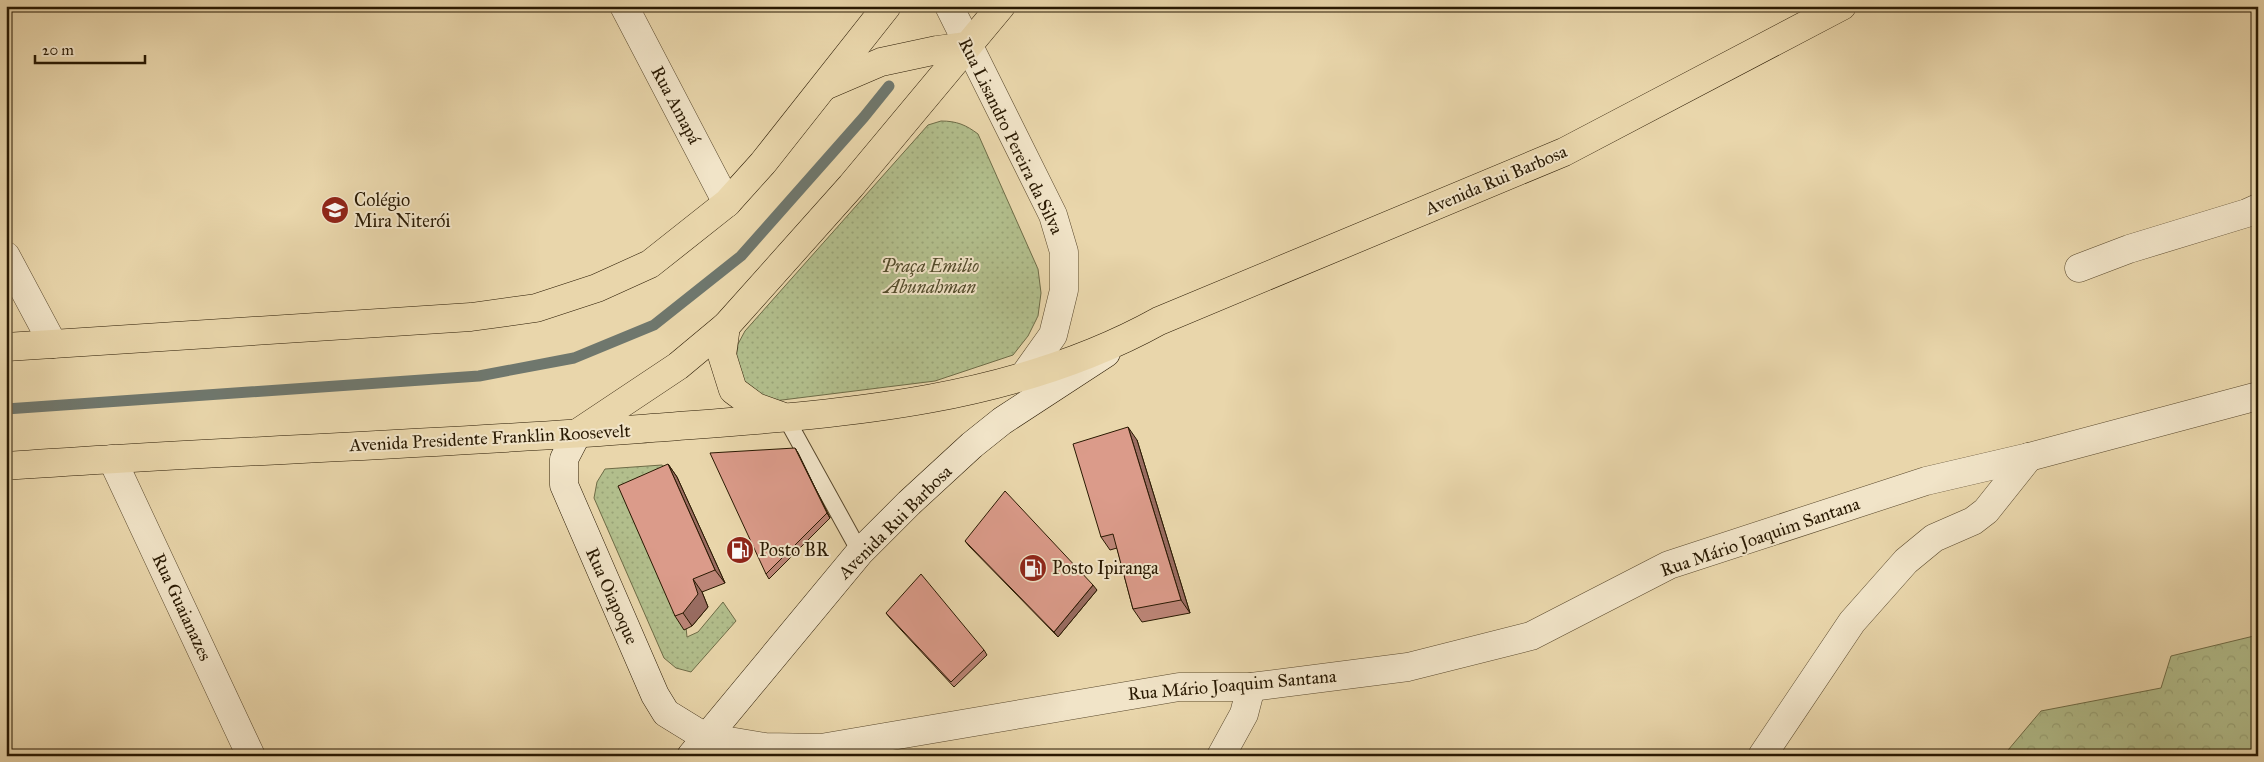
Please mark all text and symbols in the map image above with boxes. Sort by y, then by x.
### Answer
scale bar [35,32,145,64]
street label: Rua Lisandro Pereira da Silva [954,34,1068,238]
text: 20 m [42,41,74,59]
street label: Rua Amapá [646,62,706,148]
street label: Avenida Rui Barbosa [1421,140,1571,220]
place label: Colégio Mira Niterói [354,189,451,232]
school or university icon: Colégio Mira Niterói [320,195,350,225]
park label: Praça Emilio Abunahman [881,255,979,298]
street label: Avenida Presidente Franklin Roosevelt [348,420,632,456]
street label: Avenida Rui Barbosa [833,460,957,584]
street label: Rua Mário Joaquim Santana [1658,492,1863,582]
fuel station icon: Posto BR [725,535,755,565]
place label: Posto BR [759,539,830,561]
street label: Rua Oiapoque [580,544,643,648]
street label: Rua Guaianazes [147,550,217,664]
fuel station icon: Posto Ipiranga [1018,553,1048,583]
place label: Posto Ipiranga [1052,557,1159,580]
street label: Rua Mário Joaquim Santana [1127,665,1338,706]

